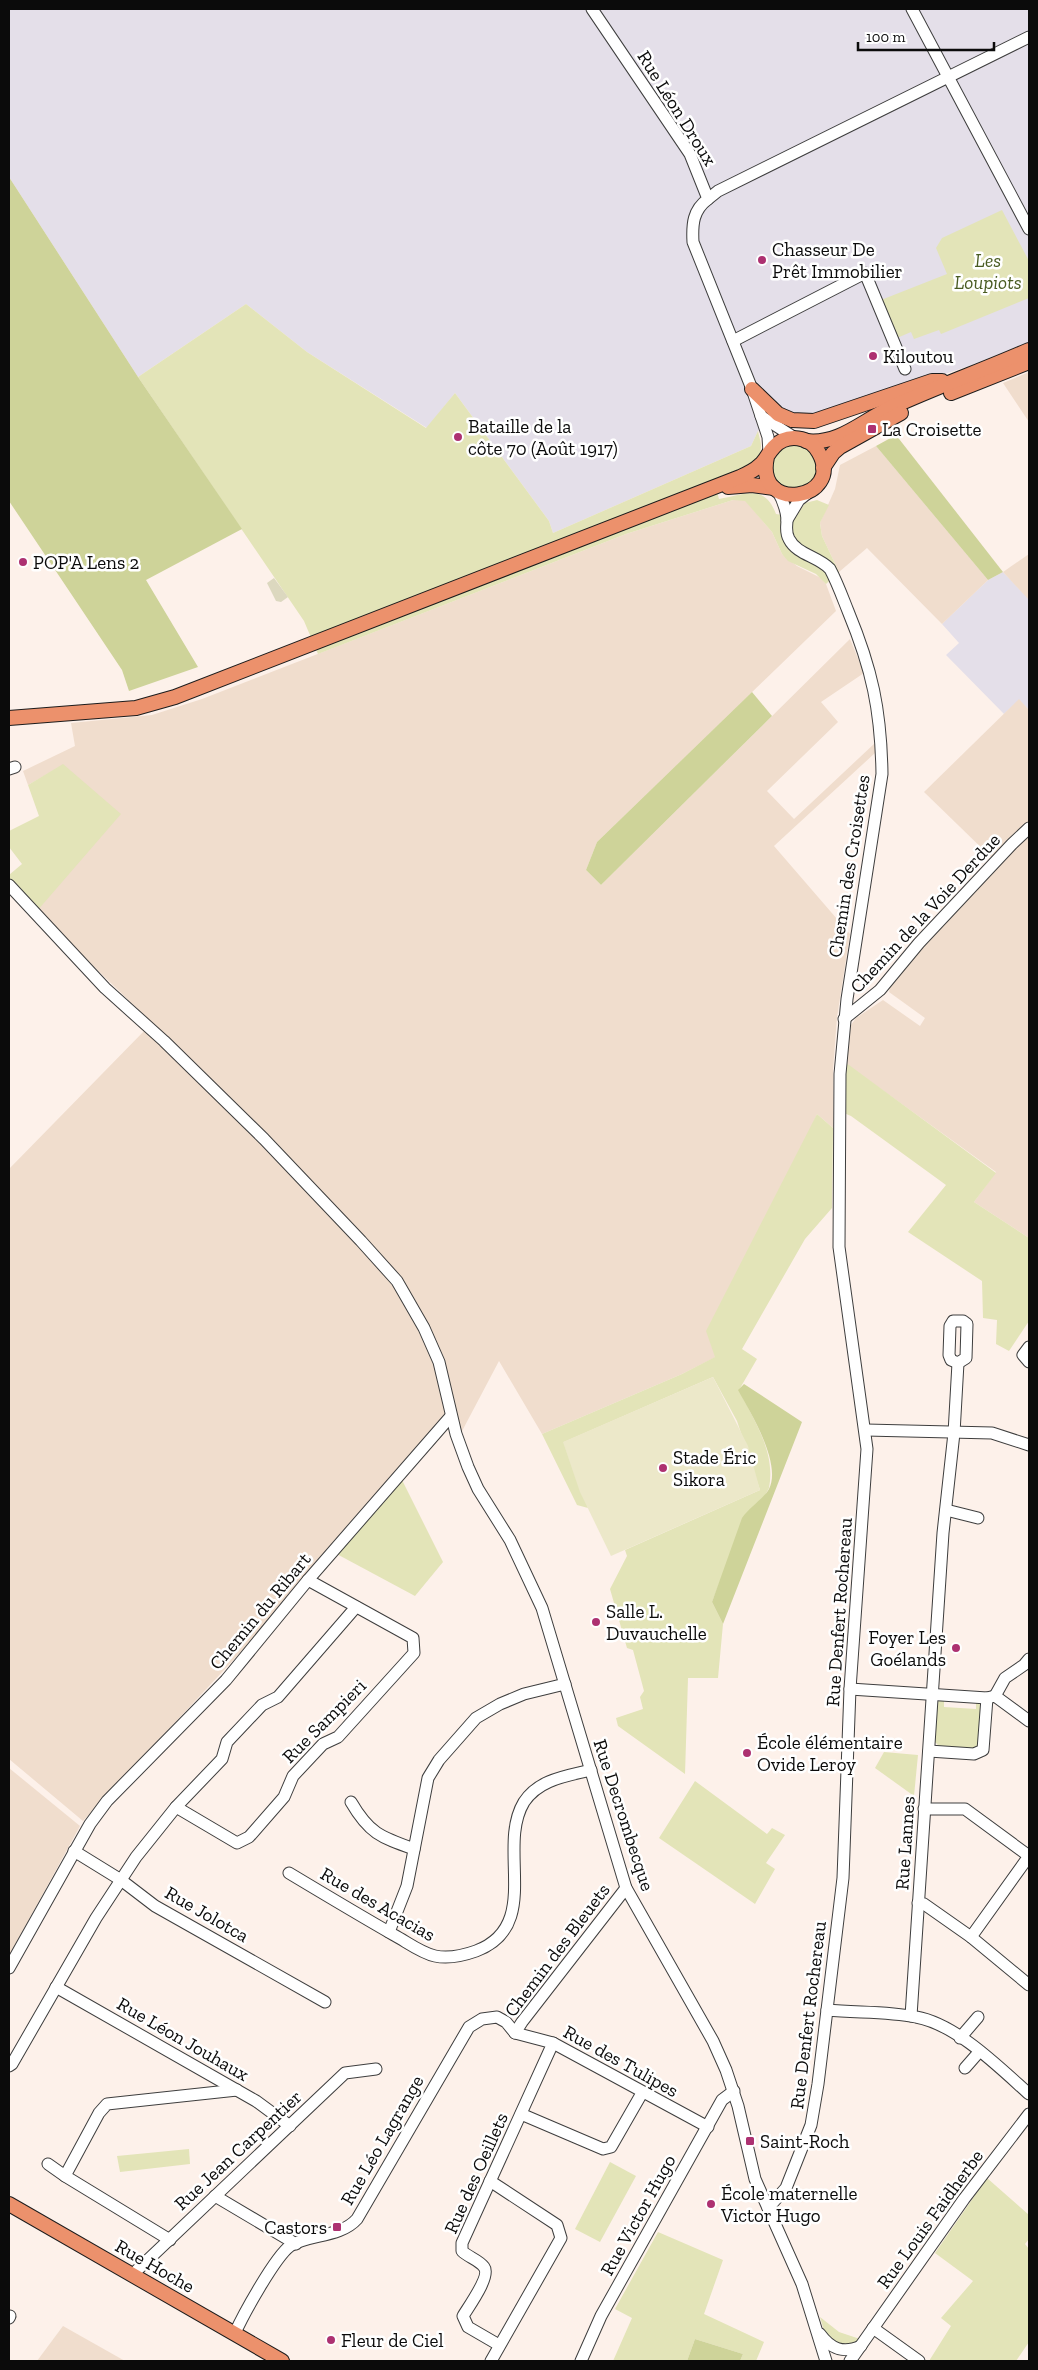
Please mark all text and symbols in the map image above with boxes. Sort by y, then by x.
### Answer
scale bar [858,20,994,52]
text: 100 m [866,28,905,46]
street label: Rue Léon Droux [632,46,722,170]
place label: Chasseur De Prêt Immobilier [772,238,903,283]
park label: Les Loupiots [954,249,1022,294]
marker: Chasseur De Prêt Immobilier [756,254,768,266]
place label: Kiloutou [883,345,954,368]
marker: Kiloutou [867,350,879,362]
place label: Bataille de la côte 70 (Août 1917) [468,415,618,460]
place label: La Croisette [882,418,982,441]
marker: La Croisette [866,423,878,435]
marker: Bataille de la côte 70 (Août 1917) [452,431,464,443]
place label: POP'A Lens 2 [33,551,139,574]
marker: POP'A Lens 2 [17,556,29,568]
street label: Chemin des Croisettes [823,773,875,959]
street label: Chemin de la Voie Derdue [845,828,1005,998]
place label: Stade Éric Sikora [673,1446,757,1491]
marker: Stade Éric Sikora [657,1462,669,1474]
street label: Rue Denfert Rochereau [821,1516,857,1707]
street label: Chemin du Ribart [204,1548,316,1674]
place label: Salle L. Duvauchelle [606,1600,707,1645]
marker: Salle L. Duvauchelle [590,1616,602,1628]
place label: Foyer Les Goélands [868,1626,946,1671]
marker: Foyer Les Goélands [950,1642,962,1654]
street label: Rue Sampieri [277,1674,371,1768]
place label: École élémentaire Ovide Leroy [757,1731,903,1776]
street label: Rue Decrombecque [589,1736,659,1894]
marker: École élémentaire Ovide Leroy [741,1747,753,1759]
street label: Rue Lannes [890,1795,920,1891]
street label: Rue des Acacias [317,1862,439,1946]
street label: Chemin des Bleuets [499,1879,615,2021]
street label: Rue Jolotca [161,1881,253,1947]
street label: Rue Denfert Rochereau [785,1919,831,2110]
street label: Rue Léon Jouhaux [113,1992,253,2086]
street label: Rue des Tulipes [560,2020,682,2102]
street label: Rue Léo Lagrange [335,2071,429,2209]
street label: Rue Jean Carpentier [170,2085,306,2215]
street label: Rue des Oeillets [439,2109,513,2237]
place label: Saint-Roch [760,2130,850,2153]
marker: Saint-Roch [744,2135,756,2147]
street label: Rue Louis Faidherbe [872,2145,988,2293]
street label: Rue Victor Hugo [595,2150,681,2279]
place label: École maternelle Victor Hugo [720,2182,857,2227]
marker: École maternelle Victor Hugo [705,2198,717,2210]
place label: Castors [264,2216,327,2239]
marker: Castors [331,2221,343,2233]
street label: Rue Hoche [111,2234,199,2298]
place label: Fleur de Ciel [341,2329,444,2352]
marker: Fleur de Ciel [325,2334,337,2346]

